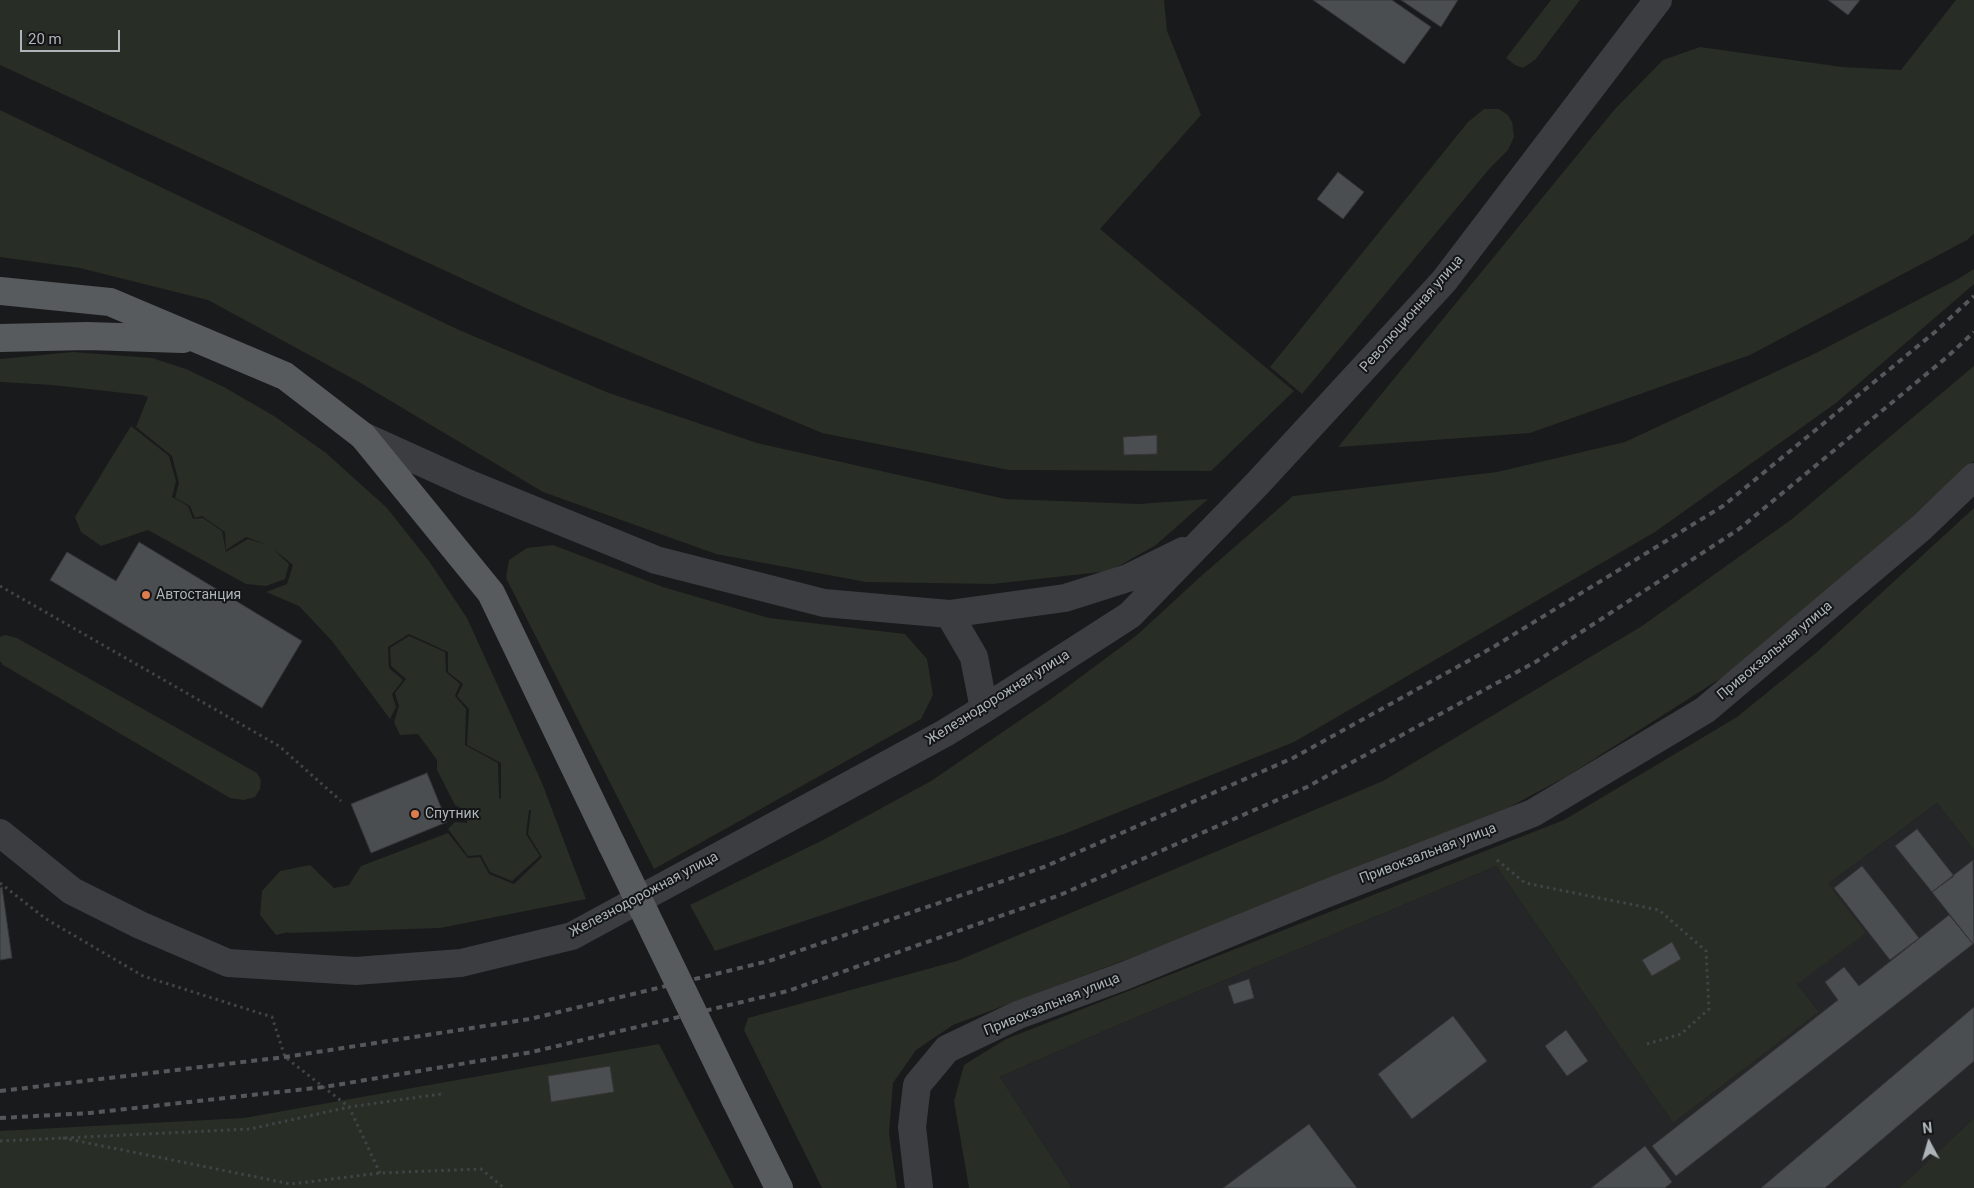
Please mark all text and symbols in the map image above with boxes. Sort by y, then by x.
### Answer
scale bar [22,20,122,52]
text: 20 m [28,30,62,48]
street label: Революционная улица [1357,252,1467,376]
place label: Автостанция [156,587,241,603]
marker: Автостанция [140,589,152,601]
street label: Привокзальная улица [1714,598,1836,704]
street label: Железнодорожная улица [923,647,1073,749]
place label: Спутник [425,806,479,822]
marker: Спутник [409,808,421,820]
street label: Привокзальная улица [1357,820,1499,888]
street label: Железнодорожная улица [567,849,721,941]
street label: Привокзальная улица [982,970,1122,1040]
north arrow [1904,1118,1954,1168]
text: N [1922,1120,1933,1137]

